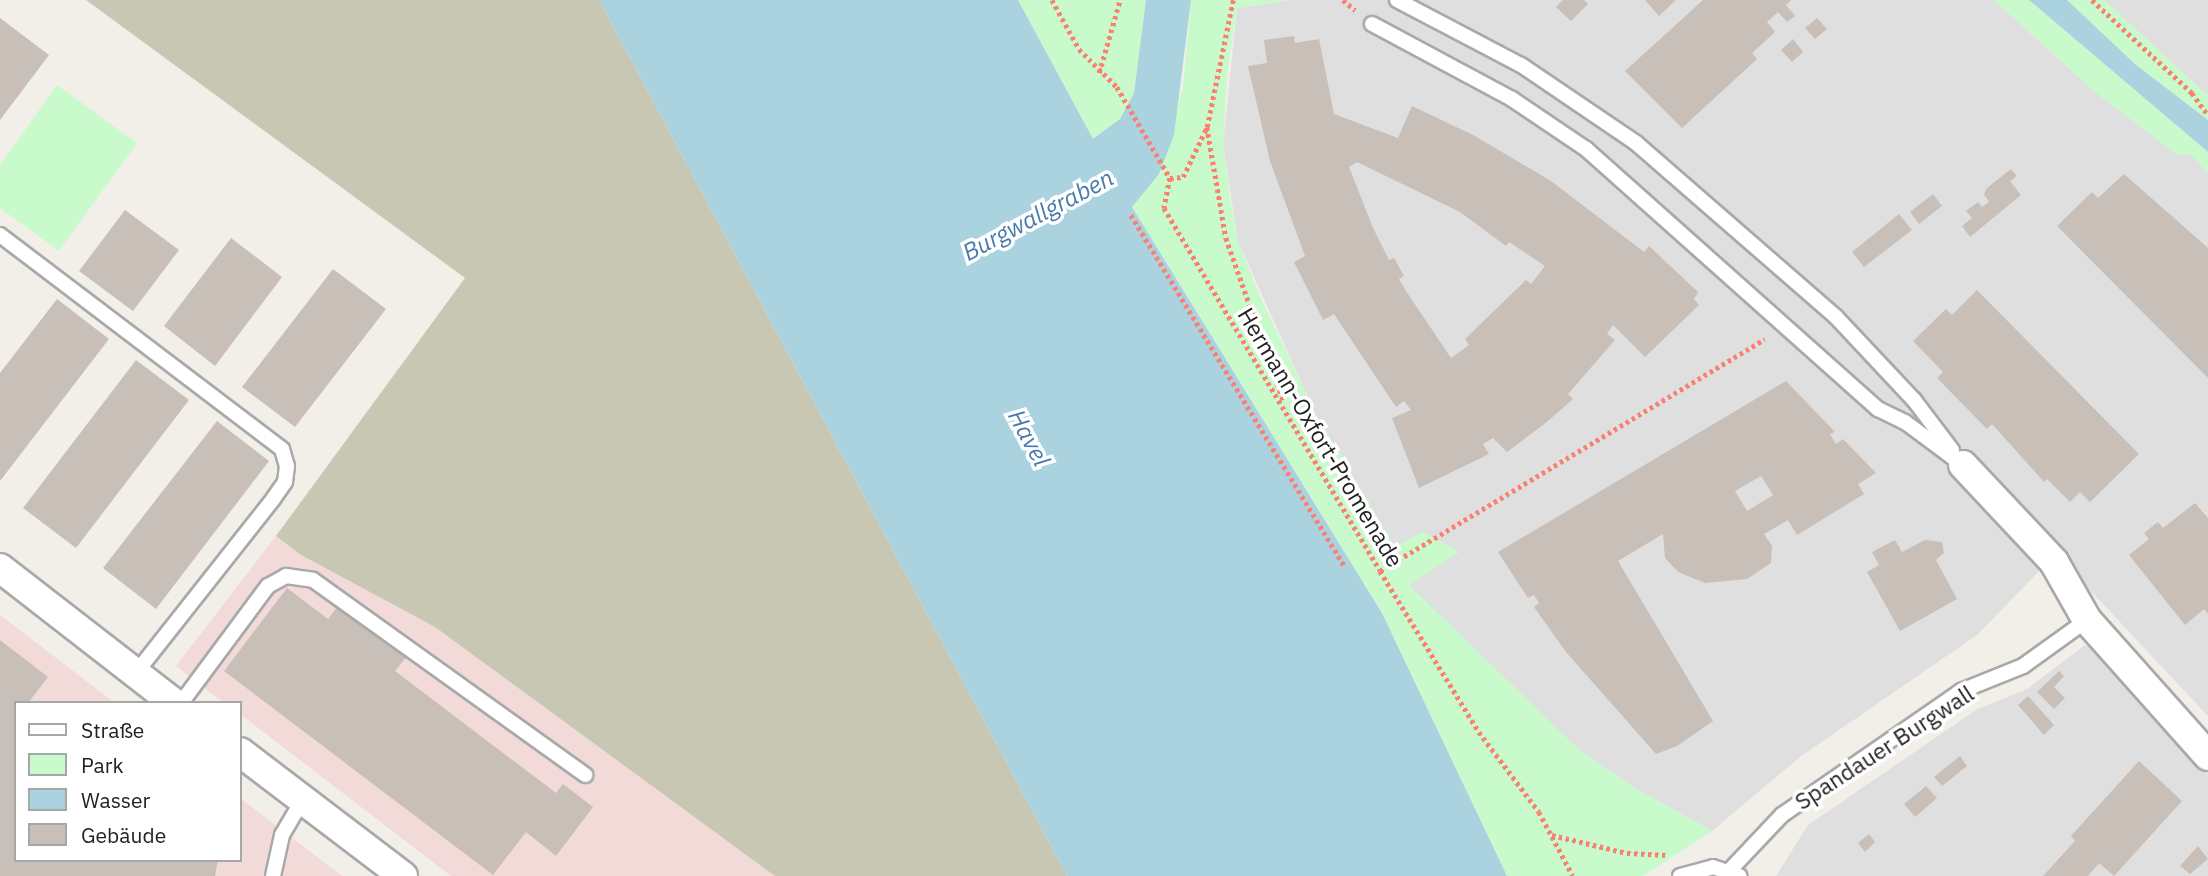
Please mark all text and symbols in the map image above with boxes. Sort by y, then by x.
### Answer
water label: Burgwallgraben [958,163,1118,267]
street label: Hermann-Oxfort-Promenade [1232,302,1410,572]
water label: Havel [1002,405,1056,471]
street label: Spandauer Burgwall [1789,679,1979,815]
legend [14,701,242,862]
text: Straße [81,716,144,744]
text: Park [81,751,124,779]
text: Wasser [81,786,150,814]
text: Gebäude [81,821,166,849]

